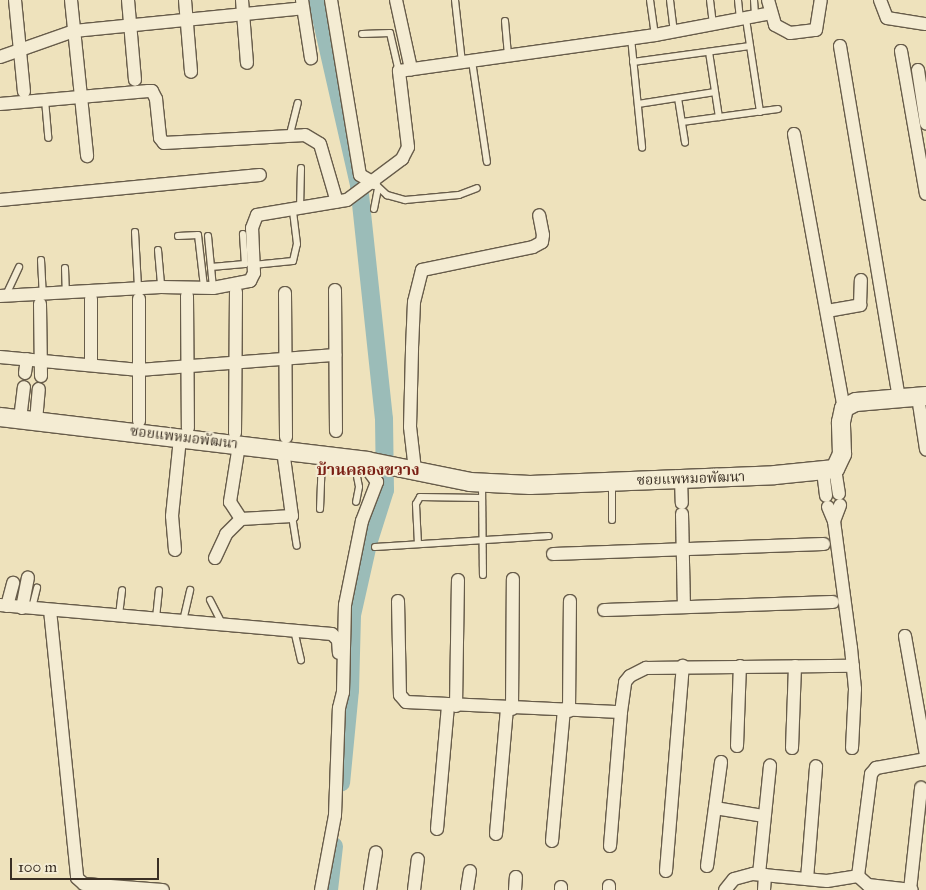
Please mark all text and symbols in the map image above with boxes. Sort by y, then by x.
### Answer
street label: ซอยแพหมอพัฒนา [129,423,239,453]
district label: บ้านคลองขวาง [316,460,420,480]
street label: ซอยแพหมอพัฒนา [636,469,746,489]
scale bar [12,848,161,880]
text: 100 m [18,858,57,876]

